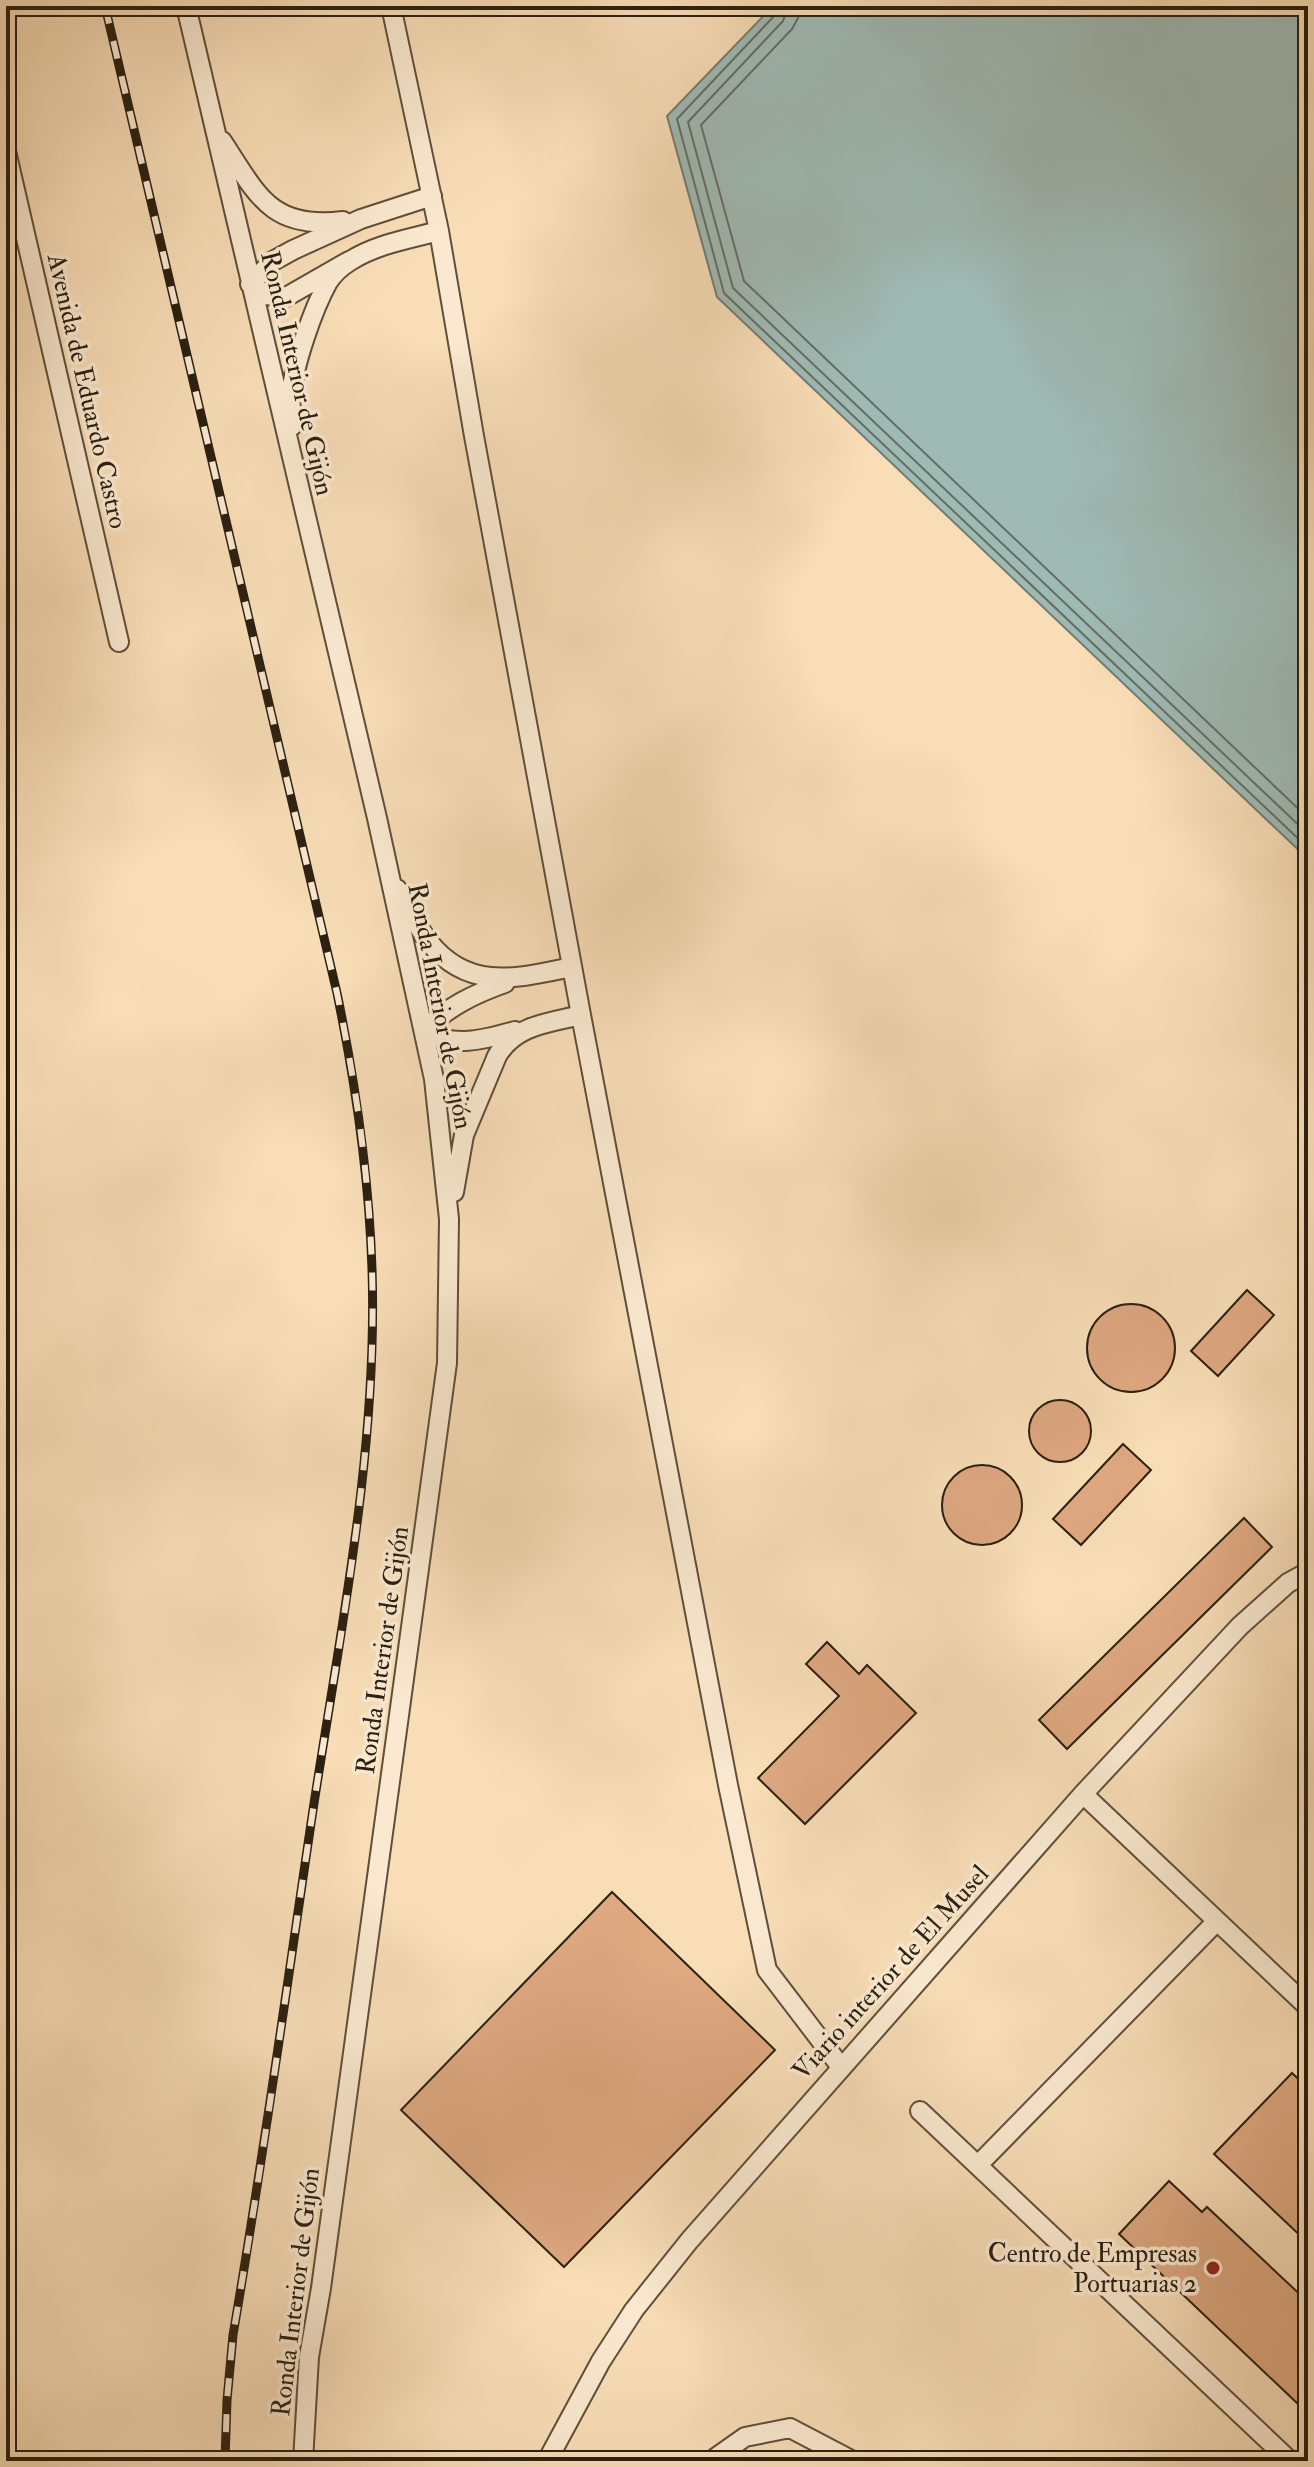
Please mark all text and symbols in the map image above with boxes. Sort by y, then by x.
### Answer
street label: Ronda Interior de Gijón [253,248,341,499]
street label: Avenida de Eduardo Castro [40,250,134,532]
street label: Ronda Interior de Gijón [400,880,480,1132]
street label: Ronda Interior de Gijón [350,1524,416,1776]
street label: Viario interior de El Musel [786,1858,996,2087]
street label: Ronda Interior de Gijón [265,2166,327,2418]
place label: Centro de Empresas Portuarias 2 [988,2238,1197,2300]
marker: Centro de Empresas Portuarias 2 [1204,2259,1222,2277]

